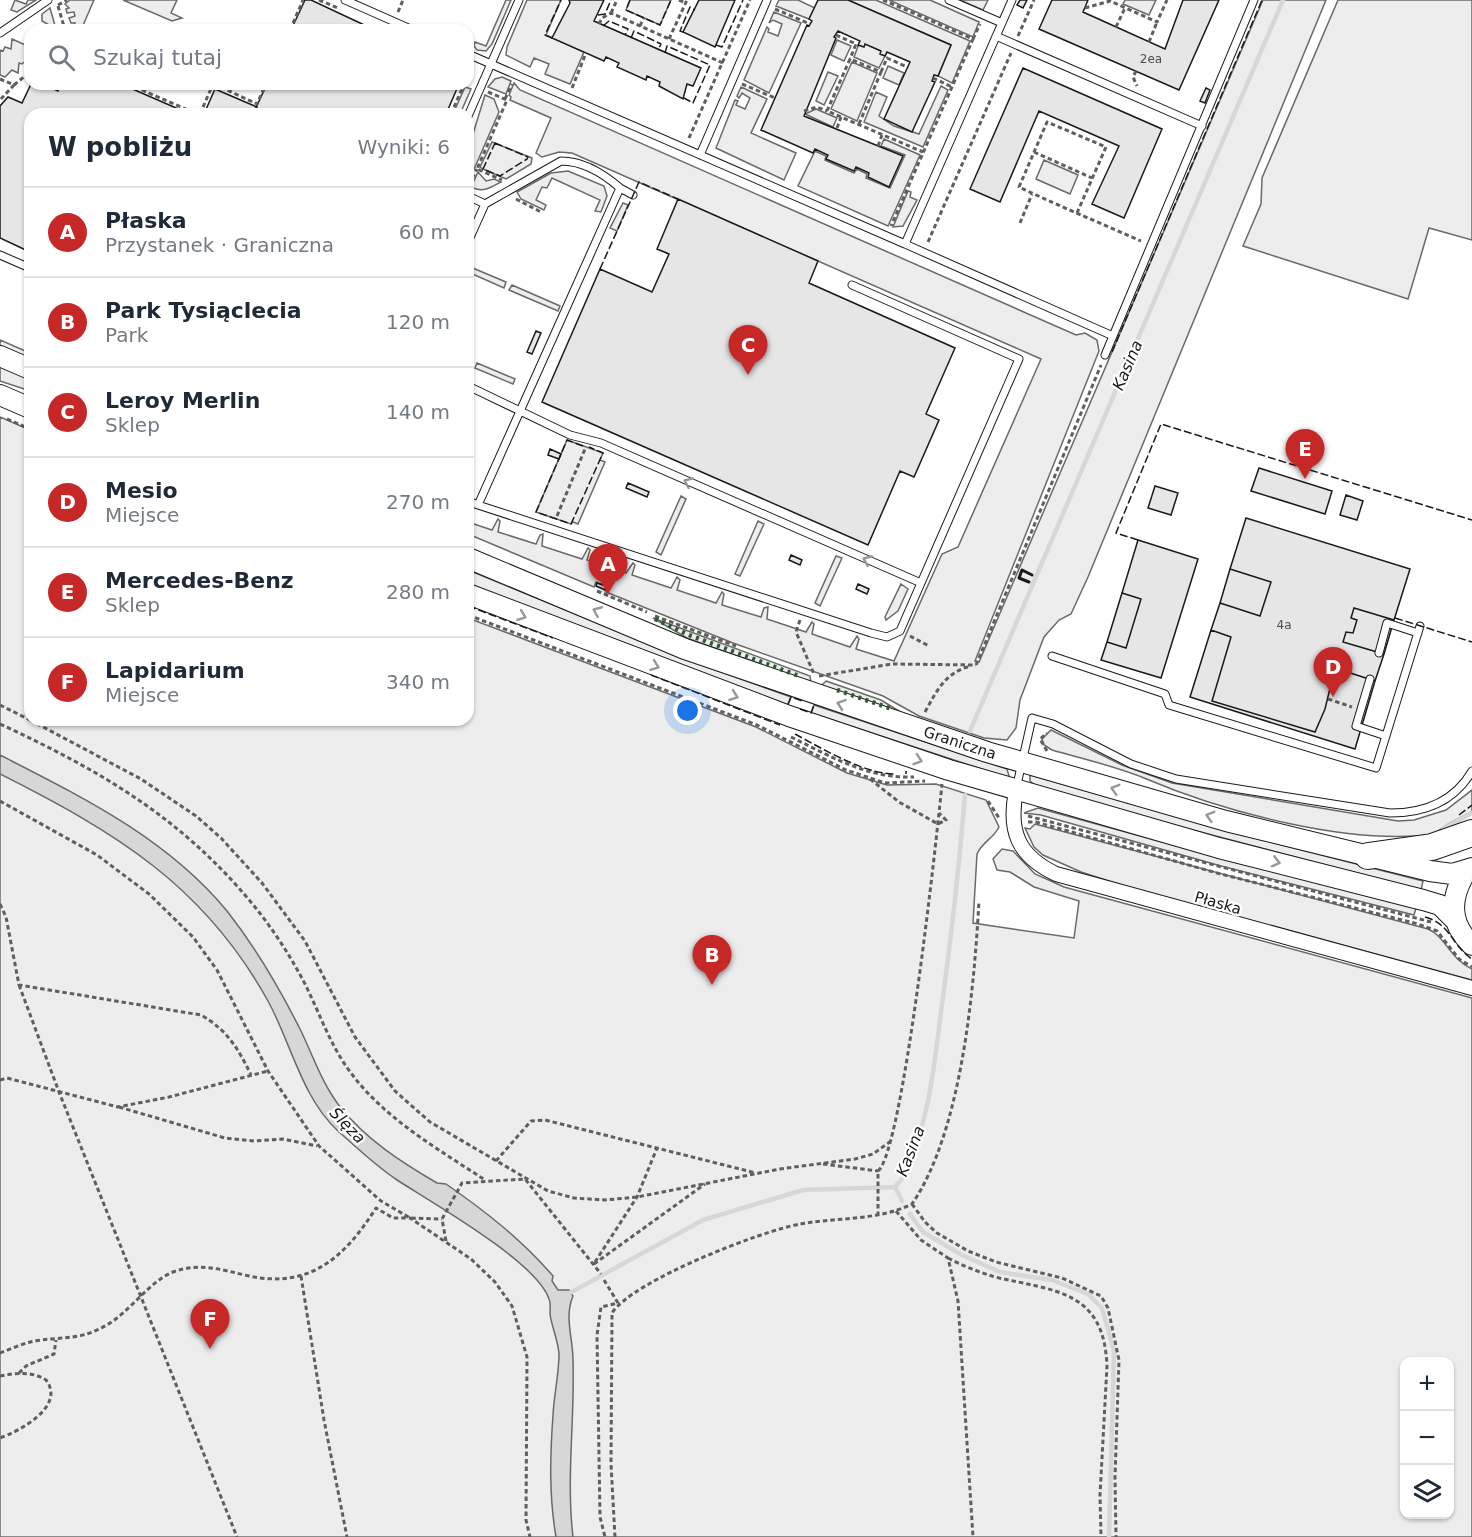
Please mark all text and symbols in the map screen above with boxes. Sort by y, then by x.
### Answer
search box [24,24,474,90]
icon: search [45,41,78,74]
text: Szukaj tutaj [93,45,222,70]
house number: 2ea [1140,52,1162,66]
text: W pobliżu [48,132,192,162]
text: Wyniki: 6 [358,135,450,159]
text: Płaska [105,208,187,233]
text: A [60,220,75,244]
text: 60 m [399,220,450,244]
text: Przystanek · Graniczna [105,233,334,257]
text: Park Tysiąclecia [105,298,302,323]
text: B [60,310,75,334]
text: 120 m [386,310,450,334]
text: Park [105,323,148,347]
pin: C [728,326,768,375]
water label: Kasina [1108,337,1146,393]
text: Leroy Merlin [105,388,260,413]
text: C [60,400,75,424]
text: 140 m [386,400,450,424]
text: Sklep [105,413,160,437]
pin: E [1286,430,1324,479]
text: Mesio [105,478,178,503]
one-way arrow [684,478,695,490]
text: D [59,490,76,514]
text: 270 m [386,490,450,514]
text: Miejsce [105,503,179,527]
pin: A [588,544,628,594]
one-way arrow [862,555,873,567]
text: Mercedes-Benz [105,568,294,593]
text: E [61,580,74,604]
text: 280 m [386,580,450,604]
text: Sklep [105,593,160,617]
one-way arrow [592,607,603,619]
one-way arrow [516,609,527,621]
house number: 4a [1277,618,1292,632]
pin: D [1314,648,1352,697]
text: Lapidarium [105,658,245,683]
one-way arrow [649,659,660,672]
text: F [61,670,74,694]
text: 340 m [386,670,450,694]
text: Miejsce [105,683,179,707]
one-way arrow [728,688,739,701]
your location [673,696,702,725]
one-way arrow [836,698,847,711]
street label: Graniczna [921,723,999,763]
one-way arrow [912,752,923,765]
one-way arrow [1110,784,1121,796]
one-way arrow [1205,811,1216,823]
one-way arrow [1270,855,1280,868]
street label: Płaska [1192,888,1244,918]
pin: B [692,936,732,985]
water label: Ślęza [326,1103,369,1147]
water label: Kasina [892,1123,929,1179]
pin: F [190,1300,230,1349]
map controls [1400,1357,1454,1519]
button: + [1400,1357,1454,1411]
button: − [1400,1411,1454,1465]
button: layers [1400,1465,1454,1519]

